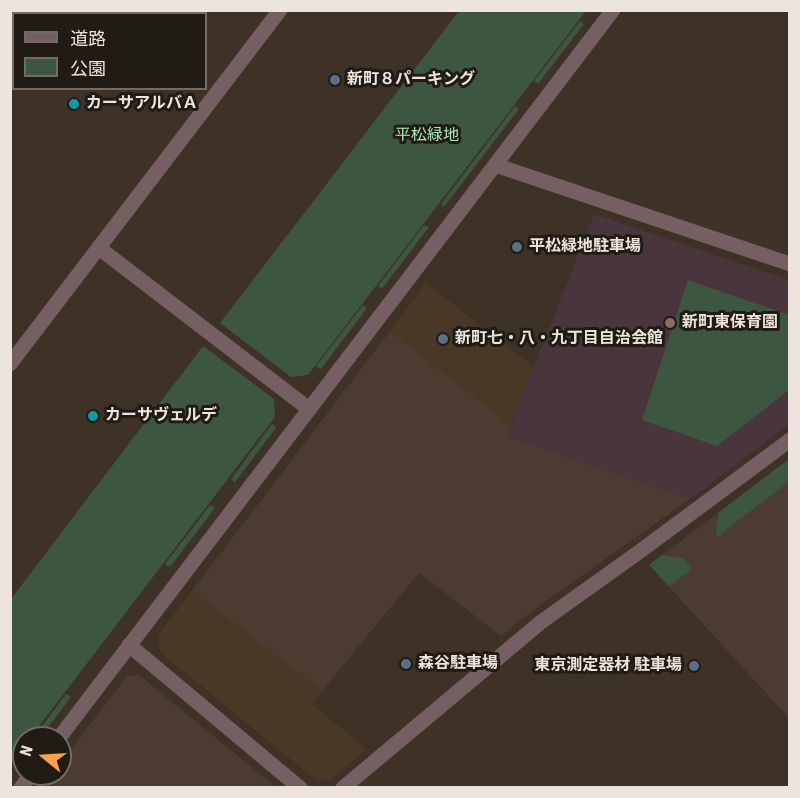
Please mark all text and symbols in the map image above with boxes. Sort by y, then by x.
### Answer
legend [12,12,207,90]
text: 道路 [70,28,106,49]
text: 公園 [70,58,106,79]
place label: 新町８パーキング [347,70,475,90]
marker: 新町８パーキング [328,73,342,87]
place label: カーサアルバＡ [86,94,198,114]
marker: カーサアルバＡ [67,97,81,111]
park label: 平松緑地 [395,126,459,146]
place label: 平松緑地駐車場 [529,237,641,257]
marker: 平松緑地駐車場 [510,240,524,254]
place label: 新町東保育園 [682,313,778,333]
marker: 新町東保育園 [663,316,677,330]
place label: 新町七・八・九丁目自治会館 [455,329,663,349]
marker: 新町七・八・九丁目自治会館 [436,332,450,346]
place label: カーサヴェルデ [105,406,217,426]
marker: カーサヴェルデ [86,409,100,423]
place label: 森谷駐車場 [418,654,498,674]
place label: 東京測定器材 駐車場 [534,656,682,676]
marker: 森谷駐車場 [399,657,413,671]
marker: 東京測定器材 駐車場 [687,659,701,673]
north arrow [12,726,72,786]
text: N [16,743,37,759]

